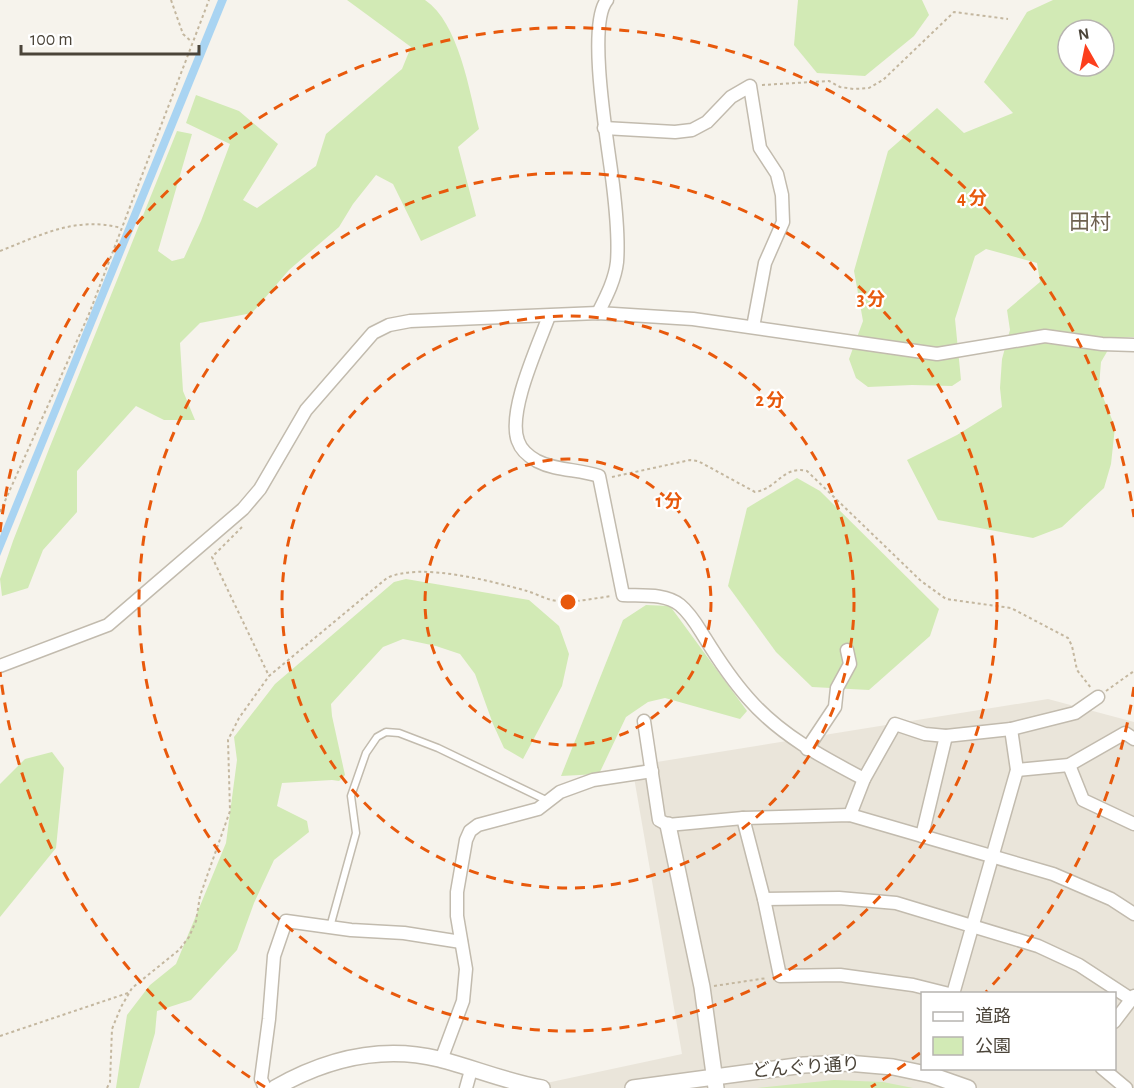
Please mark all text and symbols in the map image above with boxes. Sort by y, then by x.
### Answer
scale bar [21,18,200,56]
north arrow [1056,18,1116,78]
text: N [1077,25,1091,43]
text: 100 m [30,31,73,49]
text: 4 分 [957,188,987,208]
district label: 田村 [1069,211,1111,233]
text: 3 分 [857,289,885,309]
text: 2 分 [755,390,785,410]
text: 1 分 [655,491,683,511]
centre of rings [558,592,578,612]
legend [921,992,1116,1070]
text: 道路 [975,1006,1011,1026]
text: 公園 [975,1037,1011,1056]
street label: どんぐり通り [751,1054,860,1081]

